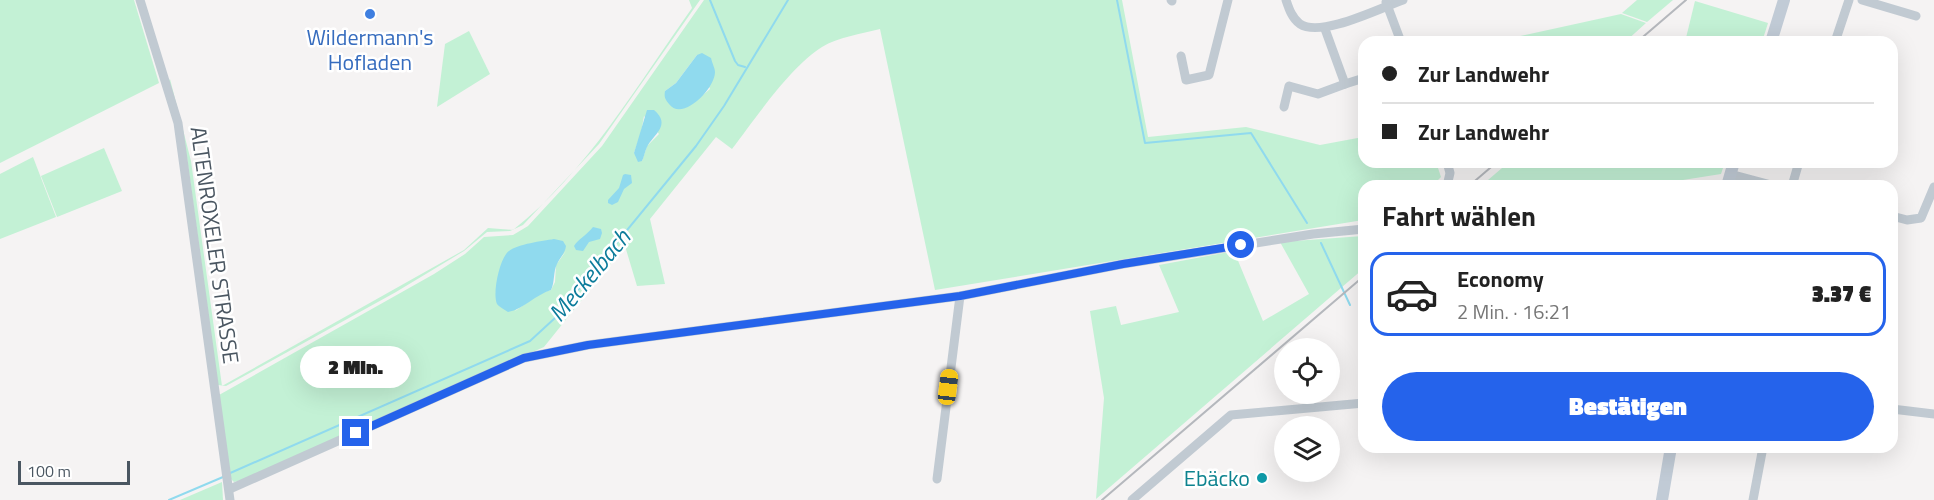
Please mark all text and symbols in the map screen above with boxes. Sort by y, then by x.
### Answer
marker: Wildermann's Hofladen [363,7,377,21]
place label: Wildermann's Hofladen [306,20,434,79]
text: Zur Landwehr [1418,57,1549,91]
text: Zur Landwehr [1418,115,1549,149]
street label: ALTENROXELER STRASSE [182,124,248,366]
text: Fahrt wählen [1382,195,1536,236]
water label: Meckelbach [539,220,639,329]
route start [1227,231,1254,258]
text: Economy [1457,262,1544,296]
icon: car [1385,267,1439,321]
text: 3.37 € [1812,277,1871,311]
text: 2 Min. · 16:21 [1457,296,1571,327]
map controls [1274,338,1340,482]
button: locate [1274,338,1340,404]
callout: 2 Min. [300,346,412,388]
text: 2 Min. [328,351,383,382]
car [937,368,959,406]
button: Bestätigen [1382,372,1874,441]
button: layers [1274,416,1340,482]
route end [342,419,369,446]
scale bar [18,458,130,486]
text: 100 m [27,459,71,483]
place label: Ebäcko [1184,461,1250,495]
marker: Ebäcko [1255,471,1269,485]

